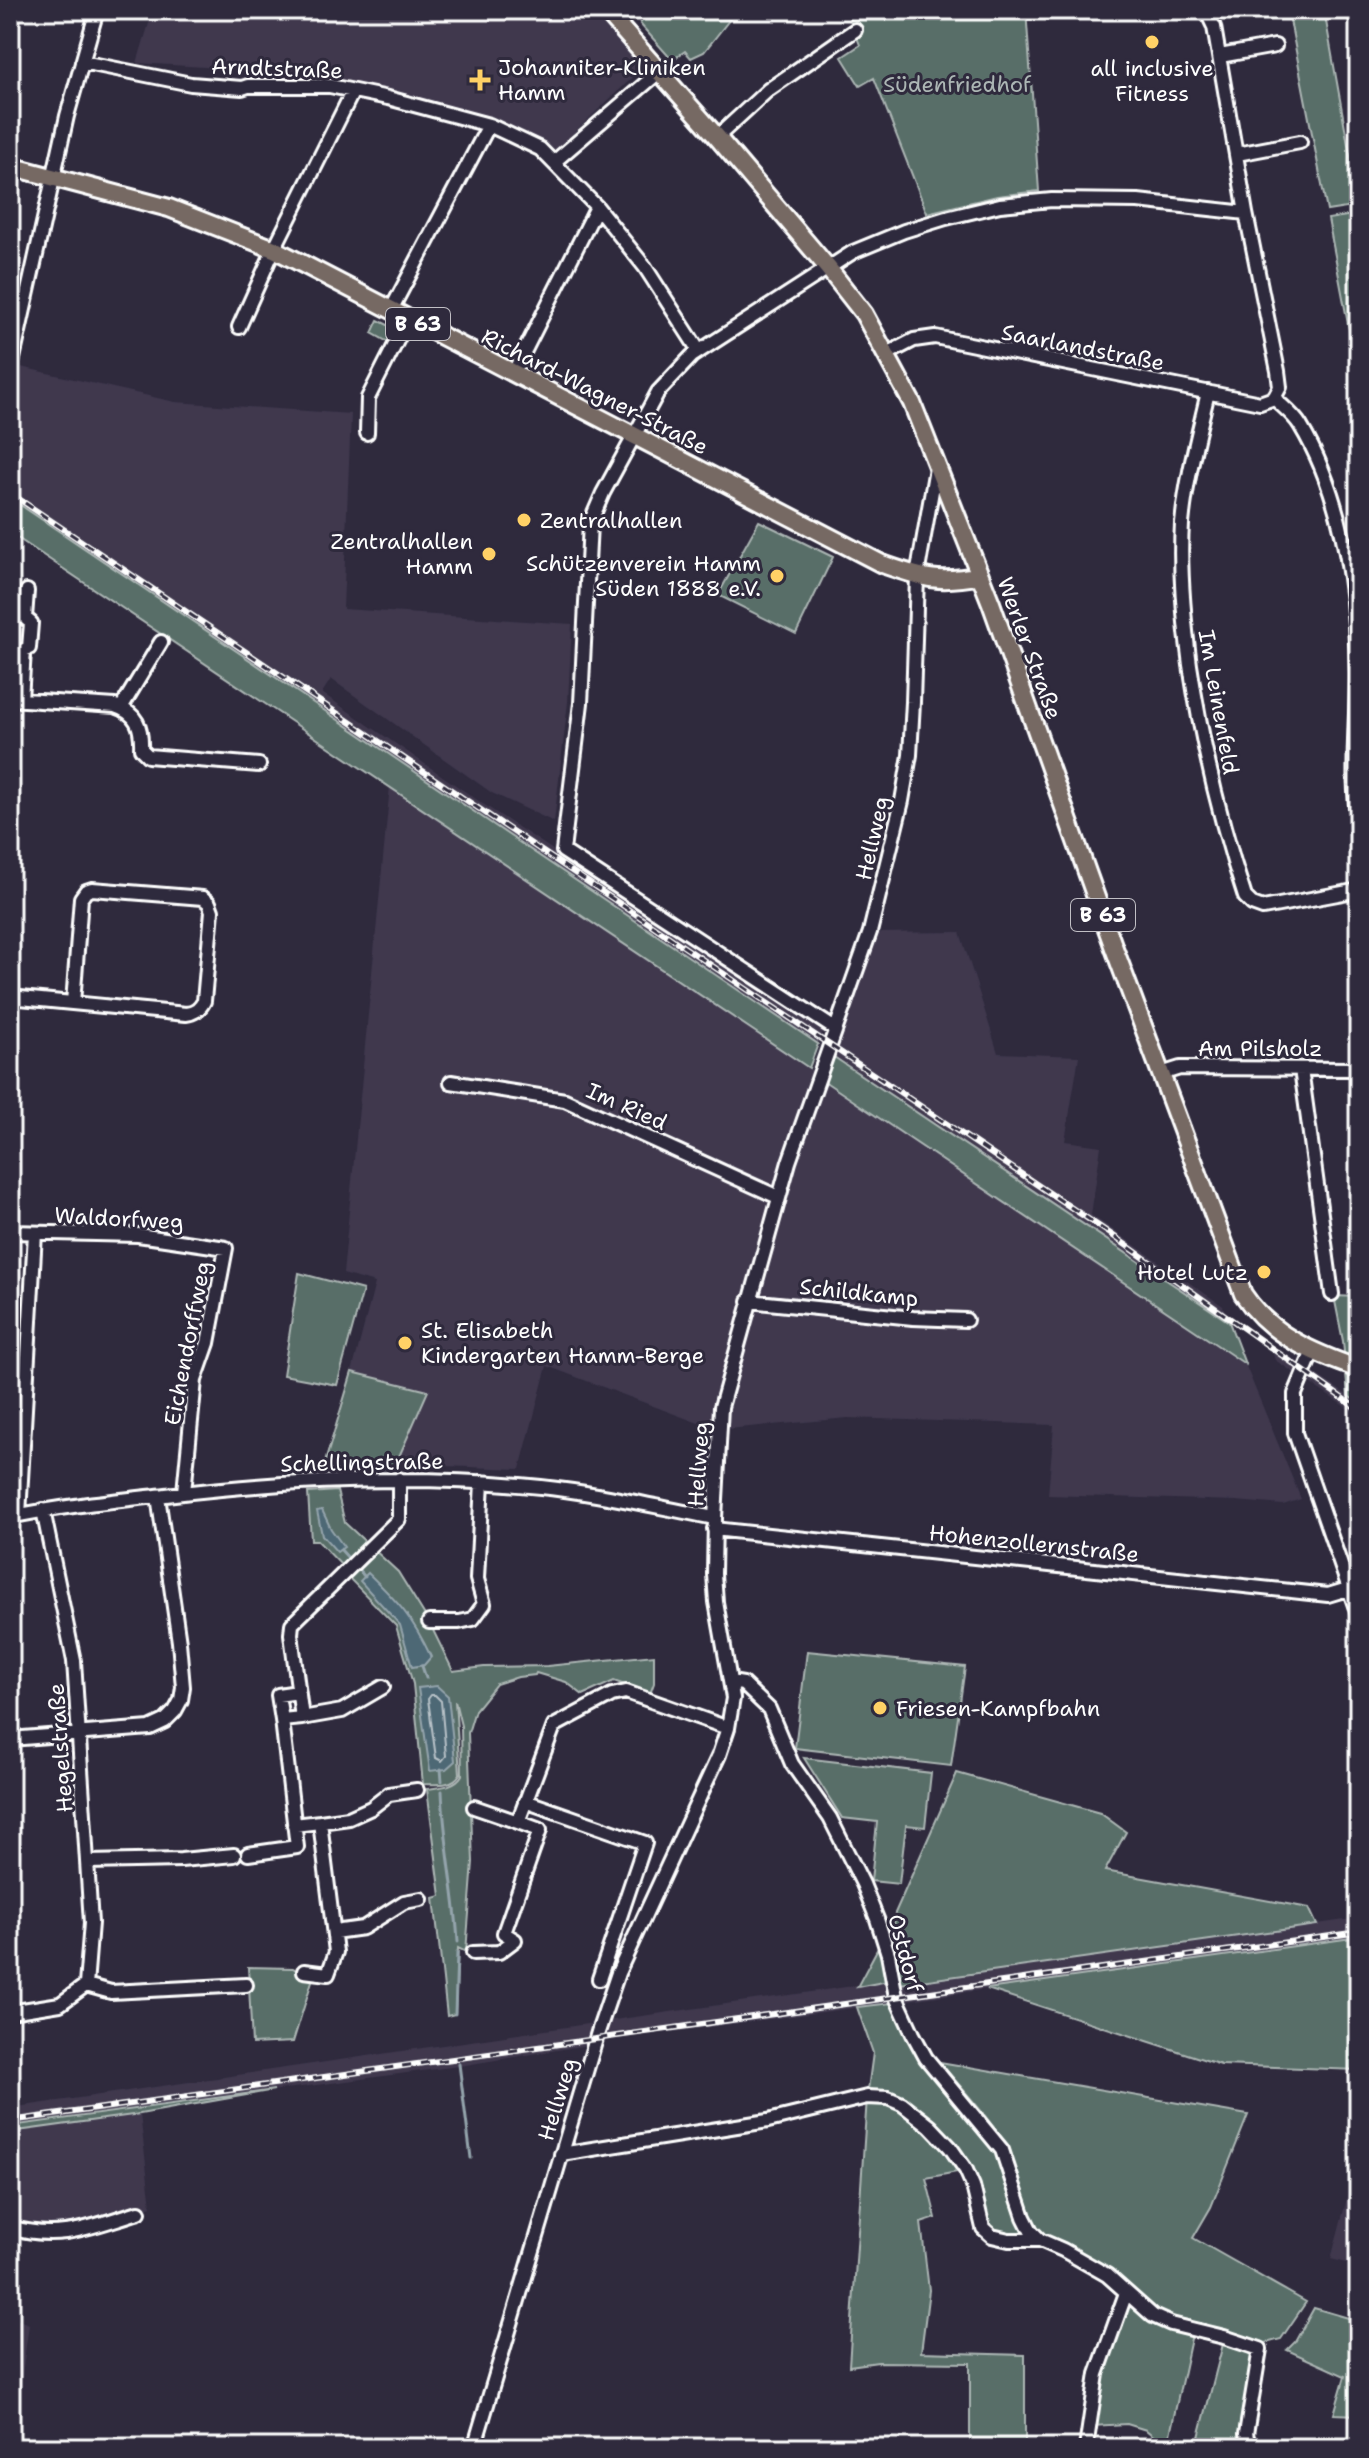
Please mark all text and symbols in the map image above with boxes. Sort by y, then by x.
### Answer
marker: all inclusive Fitness [1143,33,1161,51]
street label: Arndtstraße [211,52,343,85]
place label: Johanniter-Kliniken Hamm [498,53,706,107]
place label: all inclusive Fitness [1090,54,1214,108]
marker: Johanniter-Kliniken Hamm [469,69,491,91]
park label: Südenfriedhof [883,70,1032,99]
road number: B 63 [386,308,450,340]
street label: Saarlandstraße [999,317,1167,378]
street label: Richard-Wagner-Straße [477,322,713,461]
place label: Zentralhallen [540,506,682,535]
marker: Zentralhallen [515,511,533,529]
place label: Zentralhallen Hamm [331,527,473,581]
marker: Zentralhallen Hamm [480,545,498,563]
place label: Schützenverein Hamm Süden 1888 e.V. [526,549,761,603]
marker: Schützenverein Hamm Süden 1888 e.V. [768,567,786,585]
street label: Werler Straße [990,573,1069,723]
street label: Im Leinenfeld [1192,628,1246,777]
street label: Hellweg [849,793,896,883]
road number: B 63 [1071,899,1135,931]
street label: Am Pilsholz [1198,1034,1322,1063]
street label: Im Ried [582,1076,672,1137]
street label: Waldorfweg [54,1201,184,1236]
street label: Eichendorffweg [157,1258,218,1428]
place label: Hotel Lutz [1137,1258,1248,1287]
marker: Hotel Lutz [1255,1263,1273,1281]
street label: Schildkamp [798,1272,920,1313]
place label: St. Elisabeth Kindergarten Hamm-Berge [421,1316,704,1370]
marker: St. Elisabeth Kindergarten Hamm-Berge [396,1334,414,1352]
street label: Hellweg [681,1420,716,1508]
street label: Schellingstraße [280,1447,444,1478]
street label: Hohenzollernstraße [928,1518,1140,1569]
street label: Hegelstraße [42,1682,79,1814]
place label: Friesen-Kampfbahn [896,1694,1100,1723]
marker: Friesen-Kampfbahn [871,1699,889,1717]
street label: Ostdorf [881,1911,930,1996]
street label: Hellweg [531,2054,584,2144]

